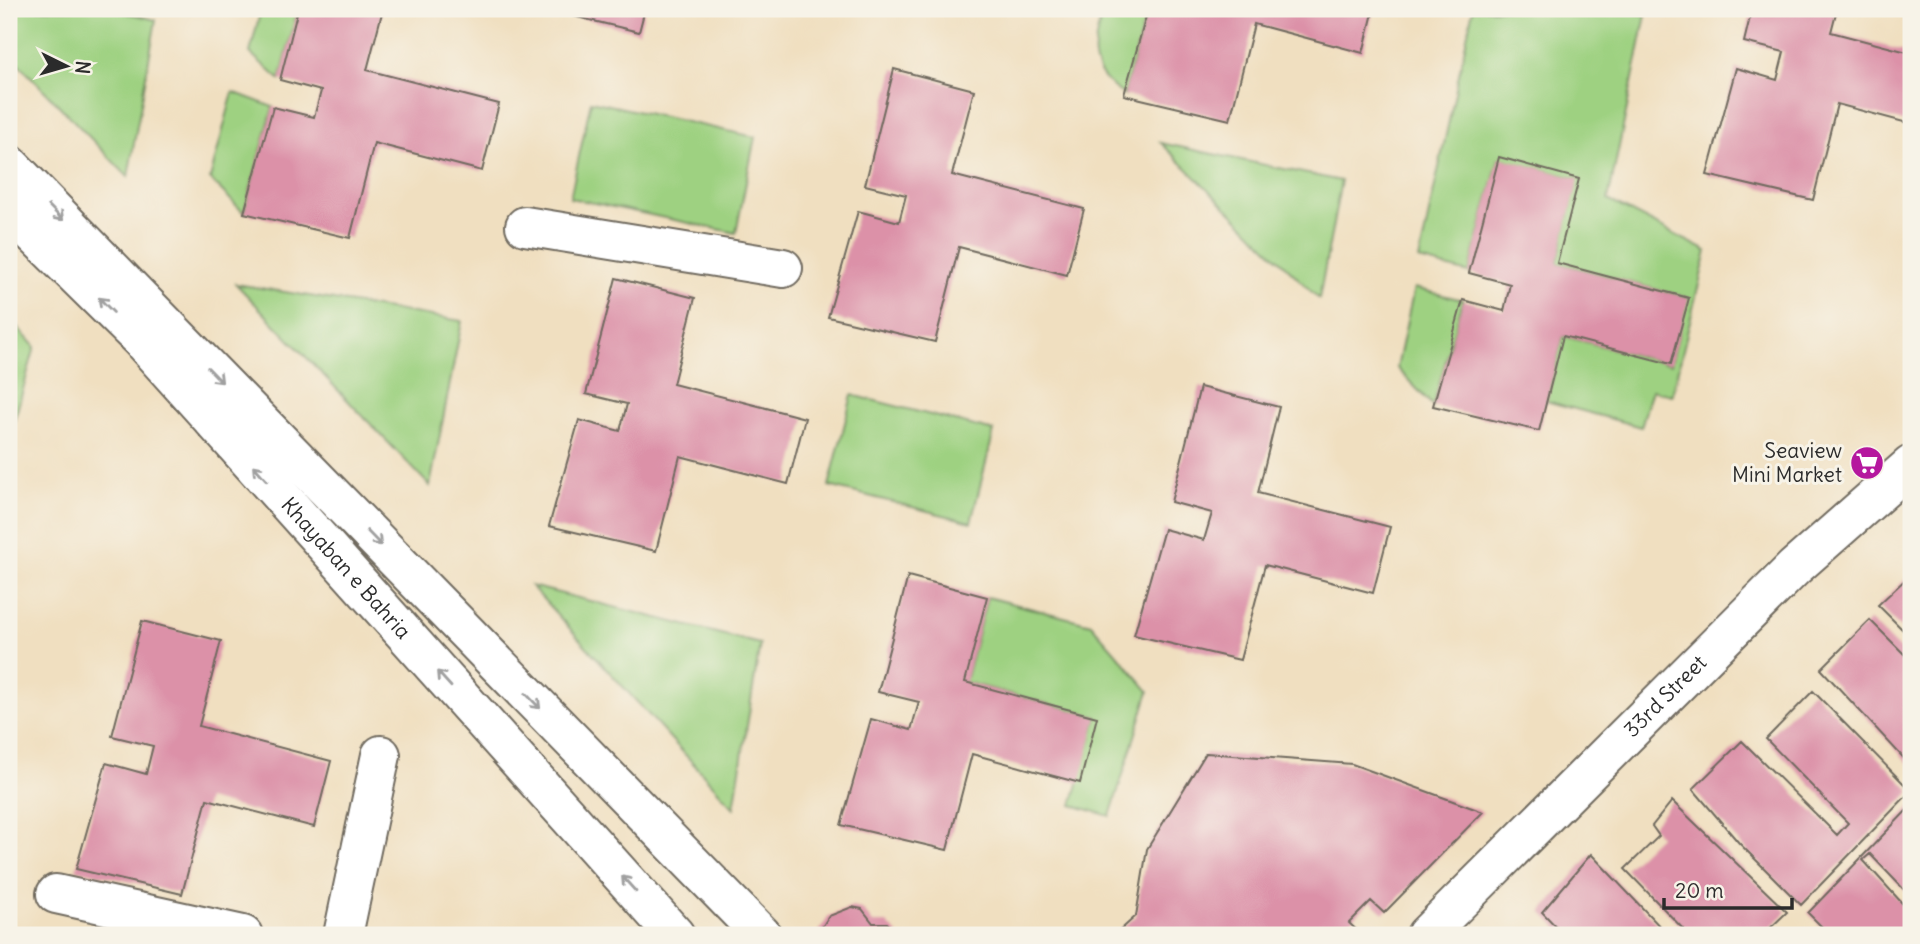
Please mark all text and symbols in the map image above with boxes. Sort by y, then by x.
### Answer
north arrow [32,32,102,102]
text: N [70,60,95,75]
one-way arrow [48,204,65,221]
one-way arrow [98,297,115,314]
one-way arrow [207,367,224,384]
place label: Seaview Mini Market [1732,437,1842,488]
supermarket icon: Seaview Mini Market [1848,444,1886,482]
one-way arrow [252,464,268,482]
street label: Khayaban e Bahria [276,492,417,644]
one-way arrow [366,530,383,547]
street label: 33rd Street [1618,649,1712,743]
one-way arrow [437,670,453,688]
one-way arrow [525,692,542,709]
scale bar [1664,867,1792,911]
one-way arrow [621,876,637,894]
text: 20 m [1675,877,1724,904]

